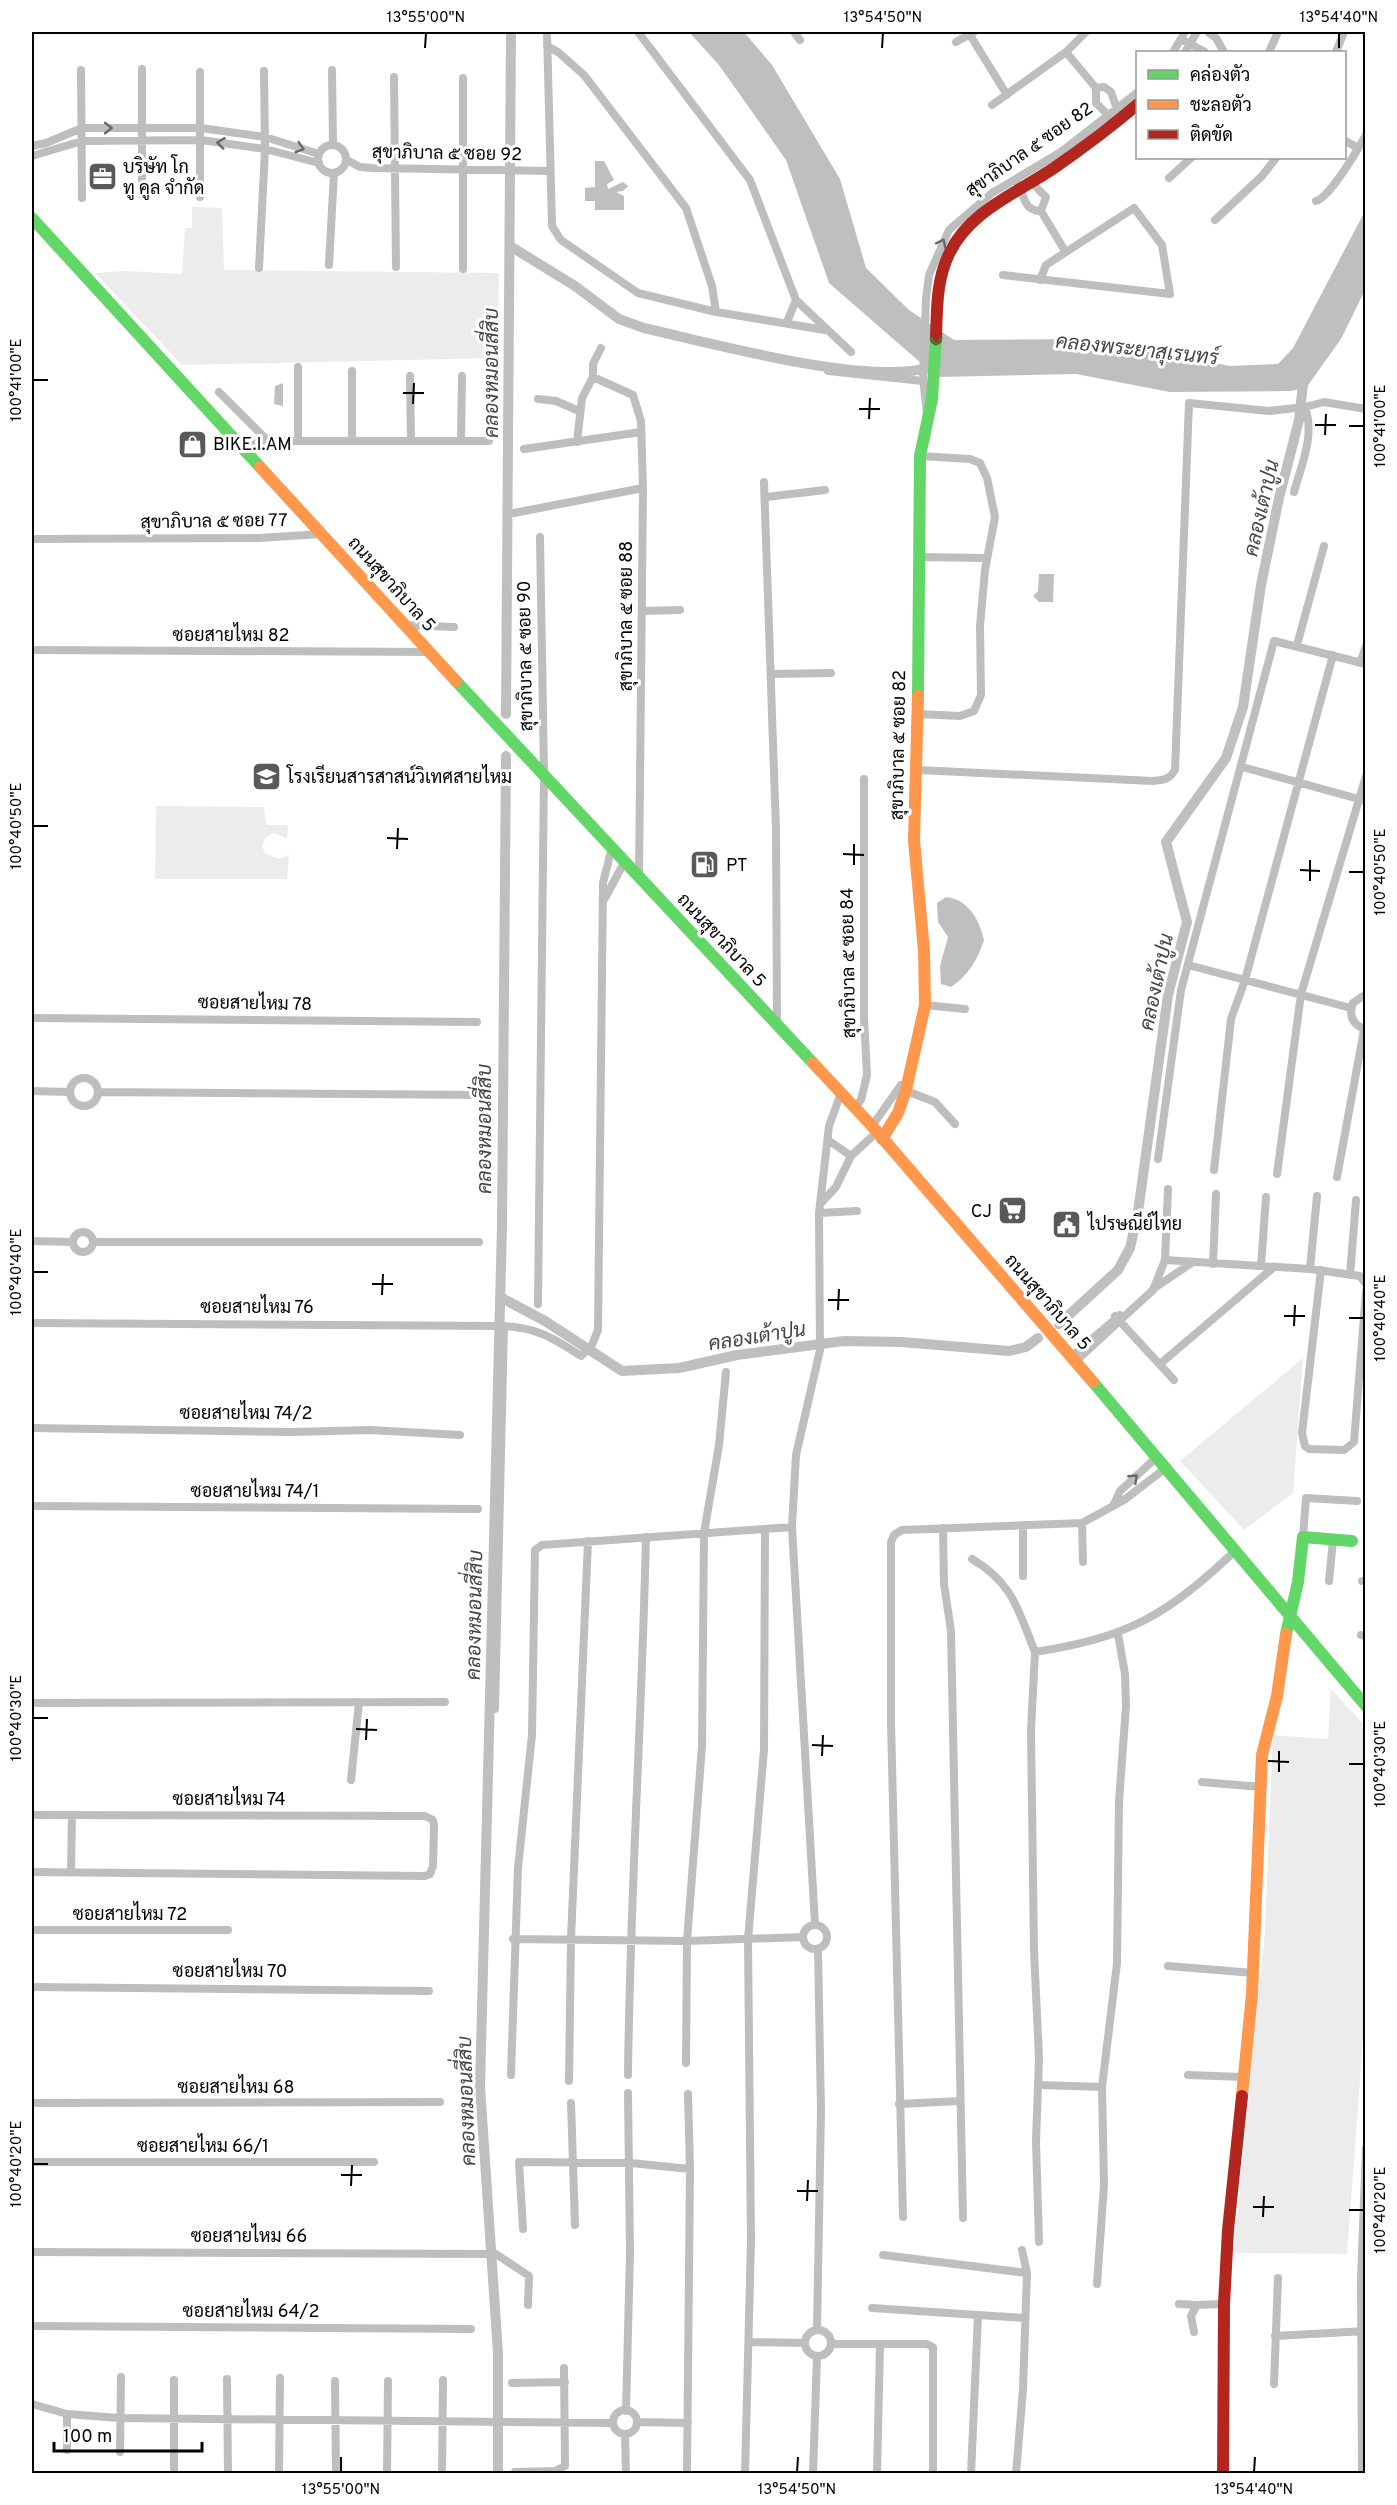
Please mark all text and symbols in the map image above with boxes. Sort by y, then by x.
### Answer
text: 13°55'00"N [387,9,465,28]
text: 13°54'50"N [844,9,922,28]
text: 13°54'40"N [1300,9,1378,28]
legend [1136,51,1346,159]
text: คล่องตัว [1190,63,1250,88]
text: ชะลอตัว [1190,94,1252,118]
street label: สุขาภิบาล ๕ ซอย 82 [961,97,1098,203]
one-way arrow [103,122,112,134]
text: ติดขัด [1190,124,1233,148]
one-way arrow [216,137,225,149]
one-way arrow [294,141,305,153]
street label: สุขาภิบาล ๕ ซอย 92 [372,141,522,167]
place label: บริษัท โก ทู คูล จำกัด [123,154,204,201]
office icon: บริษัท โก ทู คูล จำกัด [86,161,118,193]
one-way arrow [935,239,947,250]
water label: คลองหมอนสี่สิบ [474,308,506,438]
water label: คลองพระยาสุเรนทร์ [1054,327,1223,373]
one-way arrow [929,337,942,346]
text: 100°41'00"E [8,338,27,422]
text: 100°41'00"E [1372,384,1391,468]
shop icon: BIKE.I.AM [176,428,208,460]
place label: BIKE.I.AM [213,434,292,457]
water label: คลองเต้าปูน [1237,457,1287,559]
street label: สุขาภิบาล ๕ ซอย 77 [140,509,288,535]
street label: ถนนสุขาภิบาล 5 [342,532,441,637]
street label: สุขาภิบาล ๕ ซอย 88 [615,541,639,691]
street label: สุขาภิบาล ๕ ซอย 90 [513,580,539,732]
street label: ซอยสายไหม 82 [173,622,289,648]
street label: สุขาภิบาล ๕ ซอย 82 [886,670,912,820]
school or university icon: โรงเรียนสารสาสน์วิเทศสายไหม [250,761,282,793]
place label: โรงเรียนสารสาสน์วิเทศสายไหม [286,764,512,790]
text: 100°40'50"E [8,783,27,869]
text: 100°40'50"E [1372,829,1391,915]
fuel station icon: PT [689,849,721,881]
place label: PT [726,855,748,878]
street label: สุขาภิบาล ๕ ซอย 84 [836,887,862,1039]
street label: ถนนสุขาภิบาล 5 [671,888,771,993]
water label: คลองเต้าปูน [1133,931,1181,1033]
street label: ซอยสายไหม 78 [198,989,312,1017]
water label: คลองหมอนสี่สิบ [467,1064,499,1194]
supermarket icon: CJ [997,1195,1029,1227]
place label: CJ [971,1201,992,1224]
public building icon: ไปรษณีย์ไทย [1051,1208,1083,1240]
place label: ไปรษณีย์ไทย [1086,1211,1182,1237]
text: 100°40'40"E [8,1228,27,1316]
street label: ถนนสุขาภิบาล 5 [999,1249,1096,1356]
text: 100°40'40"E [1372,1274,1391,1362]
street label: ซอยสายไหม 76 [200,1294,314,1320]
water label: คลองเต้าปูน [706,1315,808,1359]
street label: ซอยสายไหม 74/2 [179,1400,313,1426]
one-way arrow [1127,1474,1137,1485]
street label: ซอยสายไหม 74/1 [191,1478,319,1504]
water label: คลองหมอนสี่สิบ [456,1550,490,1680]
text: 100°40'30"E [8,1675,27,1761]
text: 100°40'30"E [1372,1721,1391,1807]
street label: ซอยสายไหม 74 [172,1786,286,1812]
street label: ซอยสายไหม 72 [73,1901,187,1927]
street label: ซอยสายไหม 70 [173,1958,287,1984]
water label: คลองหมอนสี่สิบ [447,2035,483,2167]
street label: ซอยสายไหม 68 [178,2074,294,2100]
text: 100°40'20"E [8,2121,27,2207]
street label: ซอยสายไหม 66/1 [137,2133,269,2159]
text: 100°40'20"E [1372,2167,1391,2253]
street label: ซอยสายไหม 66 [191,2223,307,2249]
street label: ซอยสายไหม 64/2 [183,2298,319,2324]
scale bar [54,2415,202,2453]
text: 100 m [63,2426,112,2449]
text: 13°55'00"N [302,2481,380,2500]
text: 13°54'50"N [758,2481,836,2500]
text: 13°54'40"N [1215,2481,1293,2500]

